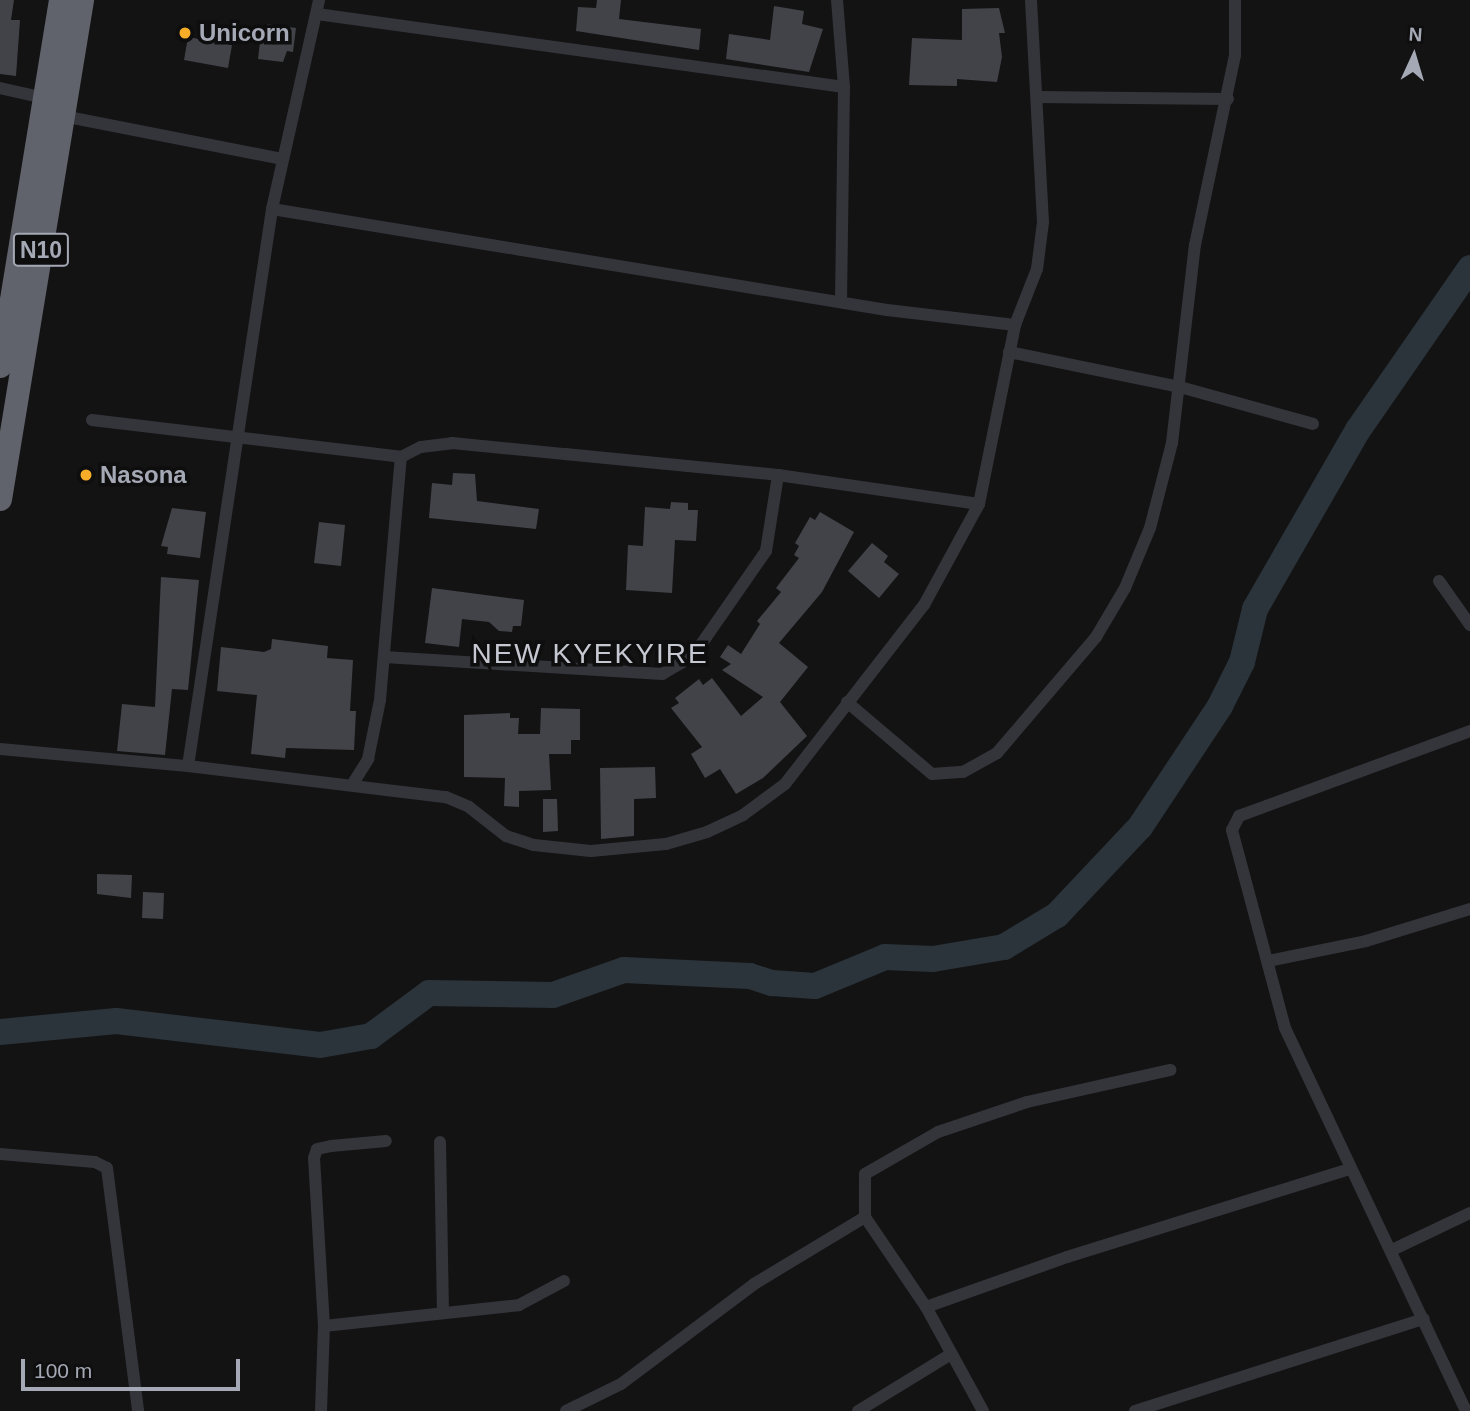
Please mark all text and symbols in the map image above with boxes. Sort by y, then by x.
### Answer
place label: Unicorn [199,19,290,47]
north arrow [1379,21,1449,91]
text: N [1408,24,1423,46]
marker: Unicorn [177,25,193,41]
road number: N10 [11,230,71,270]
place label: Nasona [100,461,187,489]
marker: Nasona [78,467,94,483]
district label: NEW KYEKYIRE [473,637,707,671]
scale bar [24,1344,243,1388]
text: 100 m [34,1359,92,1382]

